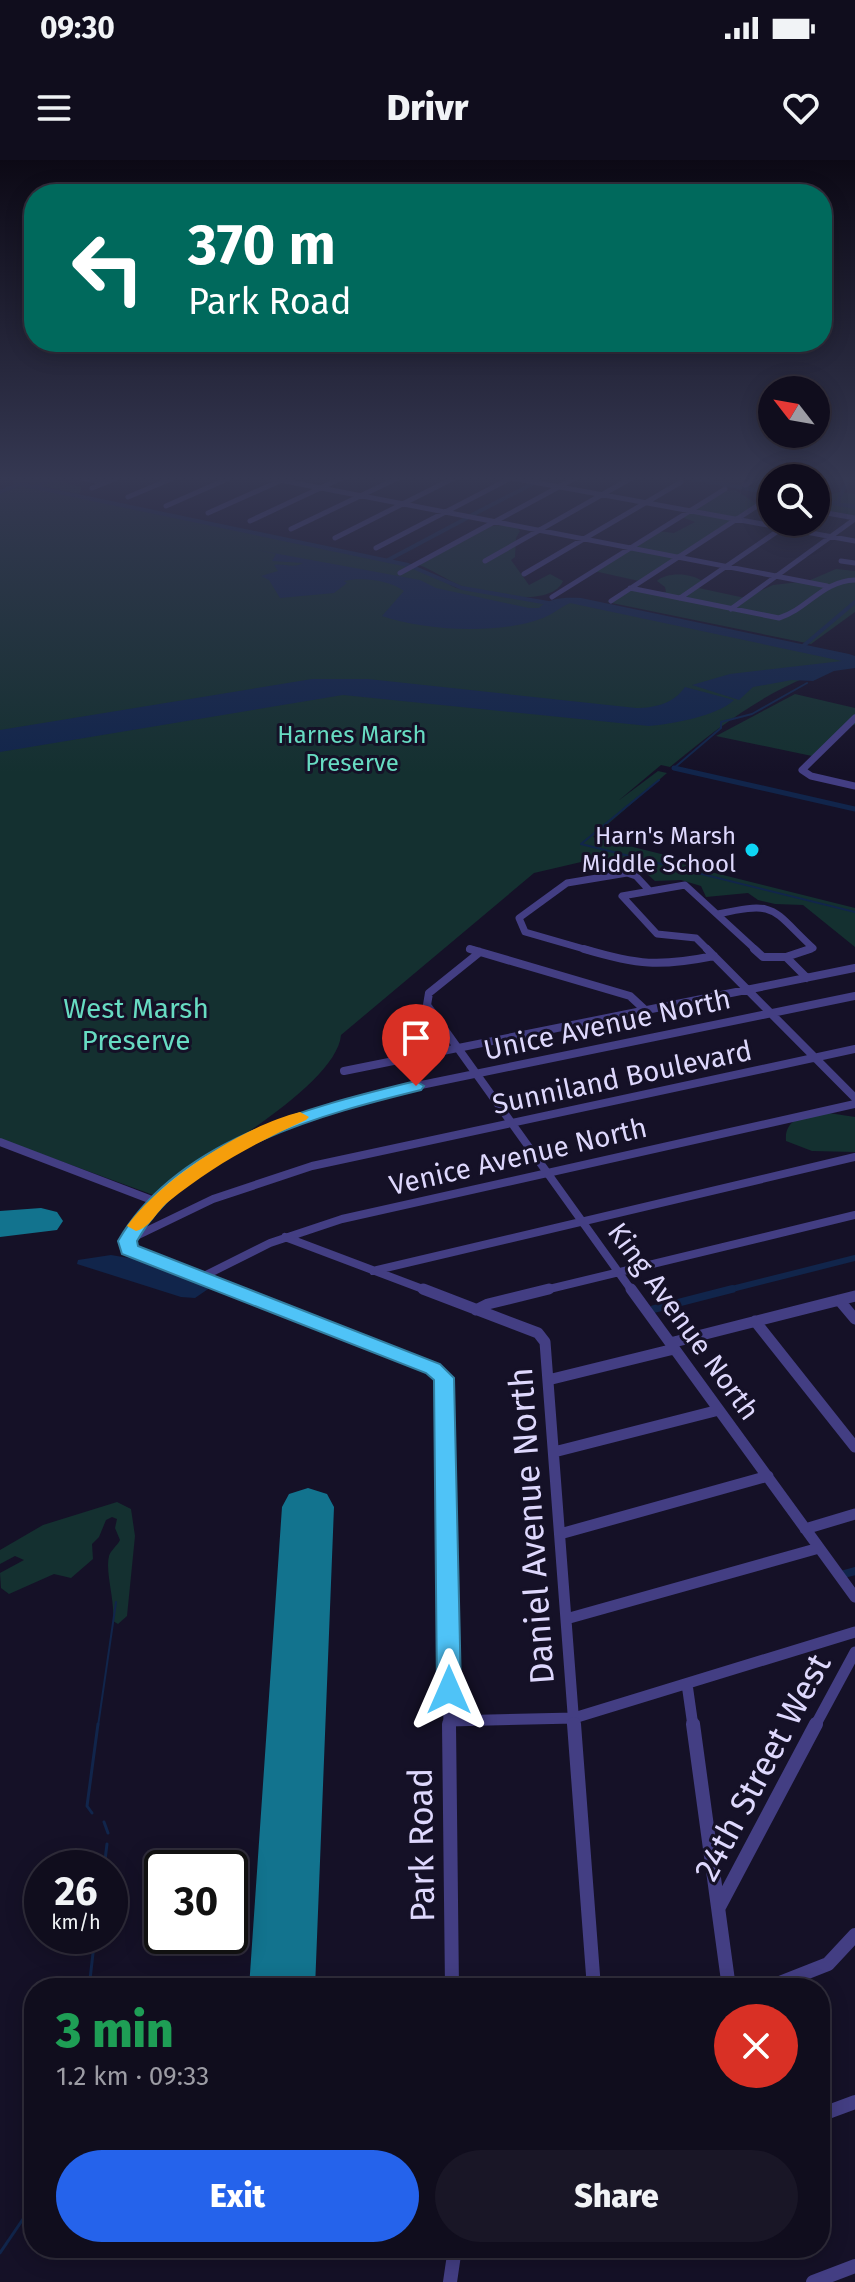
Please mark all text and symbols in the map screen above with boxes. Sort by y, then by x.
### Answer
text: 09:30 [40,10,115,46]
icon: menu [32,86,76,130]
text: Drivr [387,86,468,130]
icon: heart [779,86,823,130]
text: 370 m [188,212,336,279]
icon: left [56,216,160,320]
text: Park Road [188,280,351,324]
north arrow [758,376,830,448]
map controls [758,376,830,536]
button: search [758,464,830,536]
park label: Harnes Marsh Preserve [277,721,427,777]
place label: Harn's Marsh Middle School [582,822,736,878]
marker: Harn's Marsh Middle School [743,841,761,859]
street label: Unice Avenue North [481,982,734,1067]
park label: West Marsh Preserve [63,992,209,1057]
pin [382,1004,450,1086]
icon: arrive [394,1016,438,1060]
street label: Sunniland Boulevard [489,1034,755,1121]
street label: Venice Avenue North [386,1111,650,1202]
street label: King Avenue North [601,1216,766,1426]
street label: Daniel Avenue North [500,1366,563,1686]
street label: 24th Street West [685,1646,840,1888]
position arrow [407,1648,491,1732]
street label: Park Road [400,1767,443,1923]
speed limit sign: 30 [144,1850,248,1954]
text: 26 [54,1868,98,1916]
text: km/h [51,1910,101,1934]
text: 3 min [56,2002,174,2060]
button: close [714,2004,798,2088]
text: 1.2 km · 09:33 [56,2061,209,2092]
button: Exit [56,2150,419,2242]
button: Share [435,2150,798,2242]

